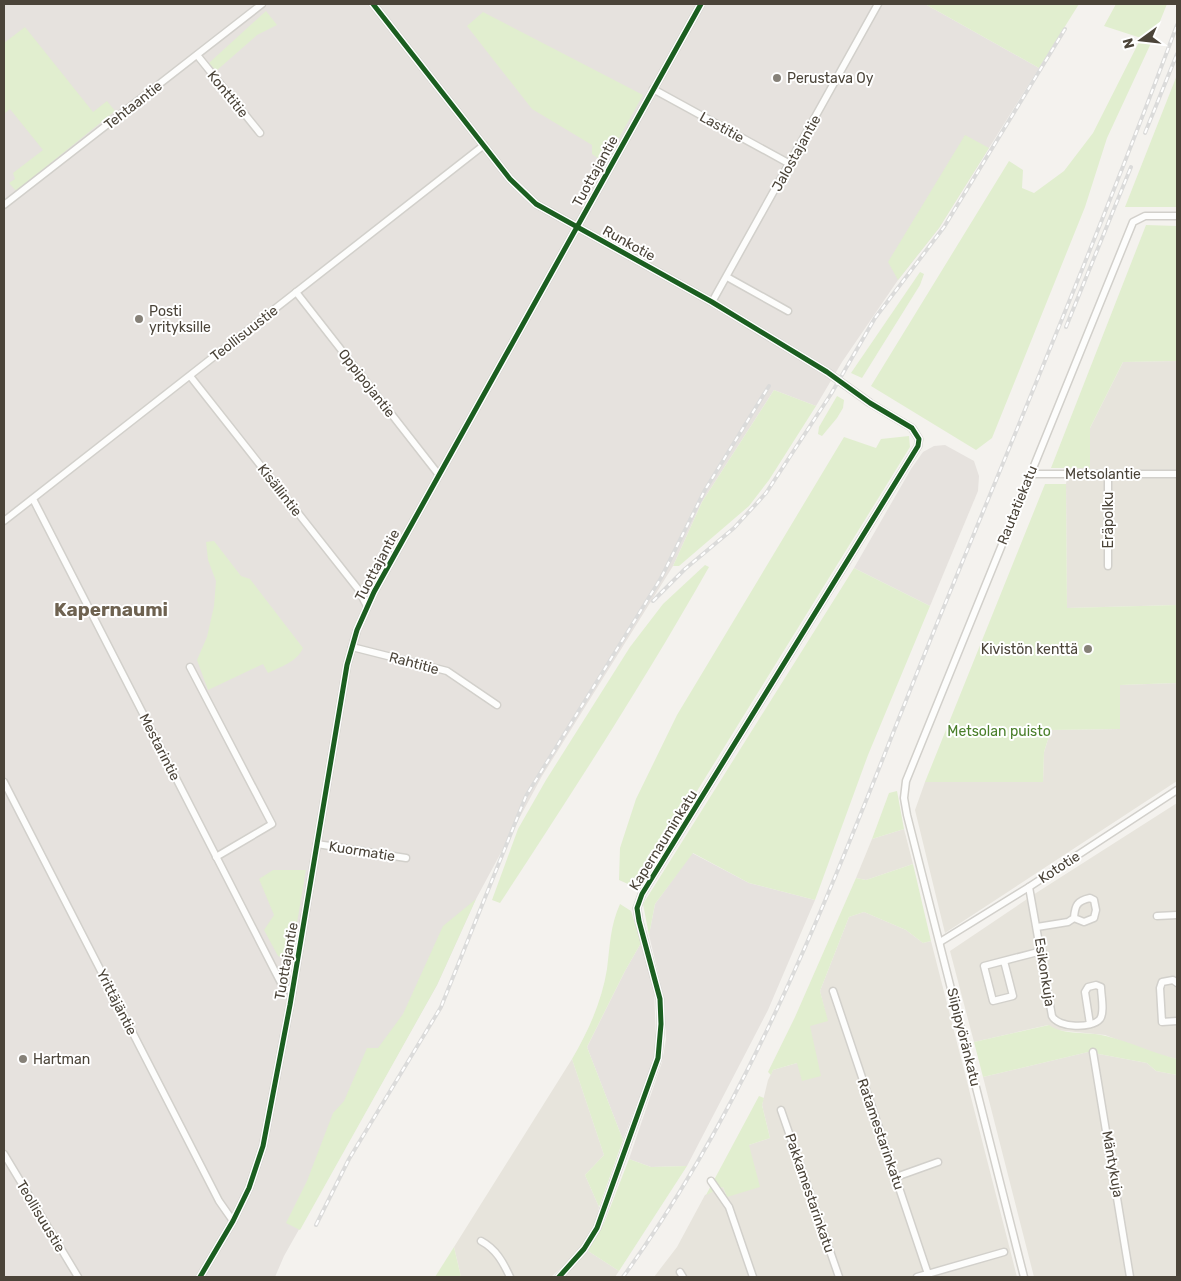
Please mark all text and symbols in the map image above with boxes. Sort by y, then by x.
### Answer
north arrow [1116,15,1166,65]
text: N [1119,36,1138,50]
street label: Konttitie [204,67,252,121]
place label: Perustava Oy [787,70,874,87]
marker: Perustava Oy [771,72,783,84]
street label: Tehtaantie [101,77,166,133]
street label: Lastitie [697,108,747,147]
street label: Jalostajantie [768,112,825,194]
street label: Tuottajantie [569,133,622,210]
street label: Runkotie [599,222,658,265]
street label: Teollisuustie [207,302,281,365]
place label: Posti yrityksille [149,303,211,336]
marker: Posti yrityksille [133,313,145,325]
street label: Oppipojantie [335,346,399,421]
street label: Kisällintie [254,461,305,520]
street label: Rautatiekatu [994,463,1041,547]
street label: Metsolantie [1065,466,1141,483]
street label: Eräpolku [1100,492,1117,548]
street label: Tuottajantie [351,526,403,604]
district label: Kapernaumi [54,598,168,621]
place label: Kivistön kenttä [981,641,1078,658]
marker: Kivistön kenttä [1082,643,1094,655]
street label: Rahtitie [387,649,441,678]
street label: Mestarintie [135,711,184,784]
park label: Metsolan puisto [947,723,1051,740]
street label: Kapernauminkatu [626,787,701,894]
street label: Kuormatie [328,838,396,865]
street label: Kototie [1035,848,1083,887]
street label: Tuottajantie [271,921,302,1001]
street label: Esikonkuja [1031,936,1058,1008]
street label: Yrittäjäntie [93,966,141,1038]
street label: Siipipyöränkatu [943,986,984,1088]
place label: Hartman [33,1051,90,1068]
marker: Hartman [17,1053,29,1065]
street label: Ratamestarinkatu [854,1076,908,1192]
street label: Mäntykuja [1098,1129,1127,1199]
street label: Pakkamestarinkatu [781,1131,838,1255]
street label: Teollisuustie [13,1177,69,1255]

